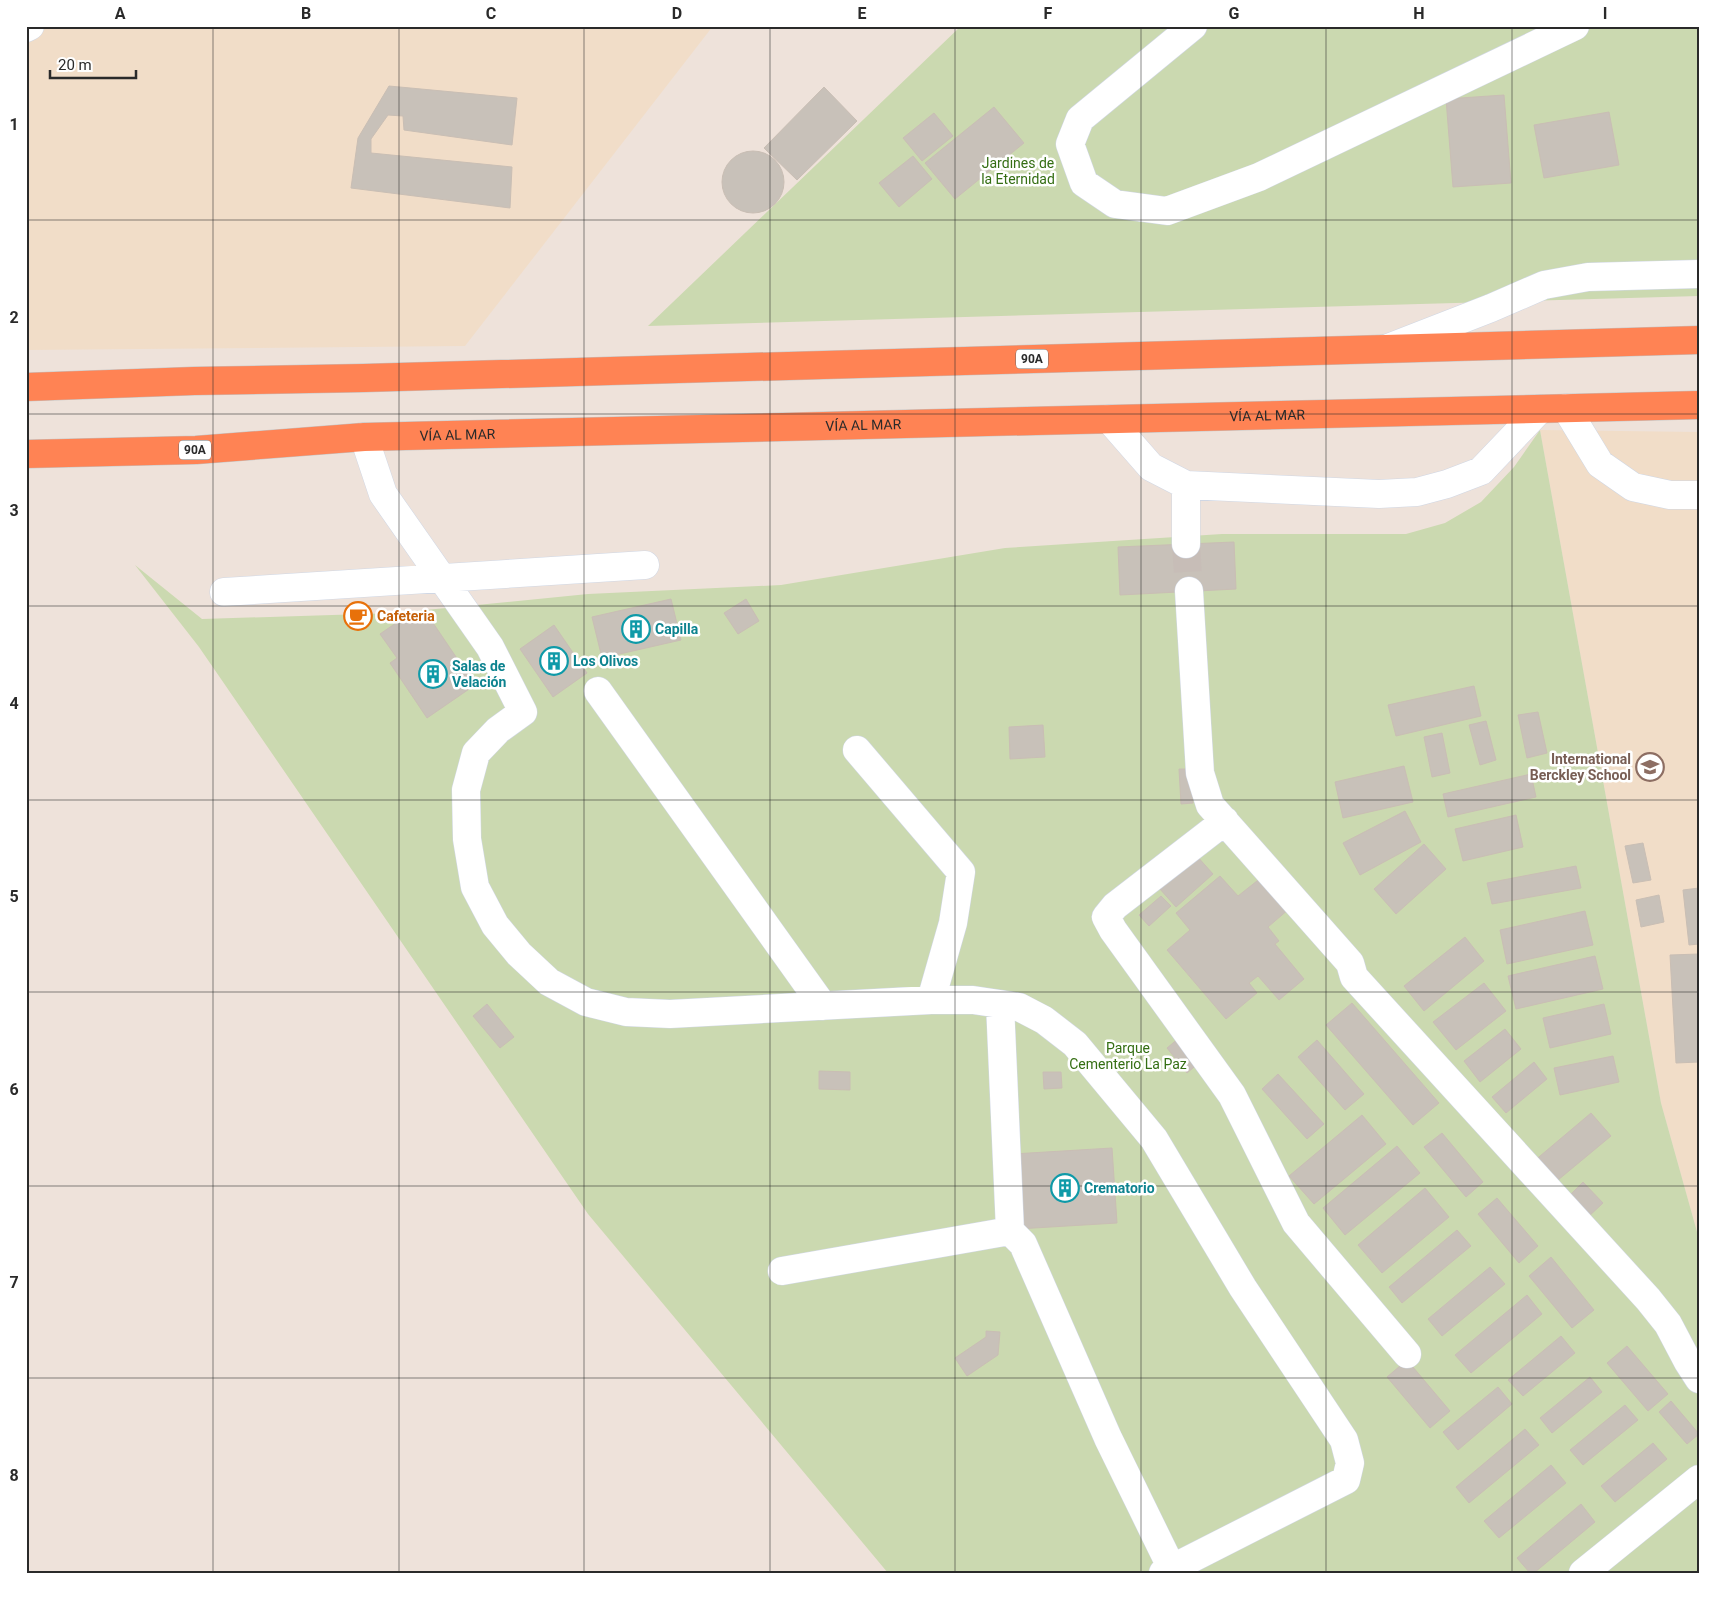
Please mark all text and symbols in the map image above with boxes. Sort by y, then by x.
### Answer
text: A [115,4,126,23]
text: B [301,4,311,23]
text: C [486,4,496,23]
text: D [672,4,682,23]
text: E [858,4,867,23]
text: F [1044,4,1053,23]
text: G [1229,4,1240,23]
text: H [1413,4,1425,23]
text: I [1603,4,1607,23]
scale bar [50,48,136,80]
text: 20 m [58,56,92,74]
text: 1 [9,115,19,134]
park label: Jardines de la Eternidad [981,155,1055,187]
text: 2 [9,308,19,327]
road number: 90A [1016,349,1048,368]
street label: VÍA AL MAR [1229,406,1306,424]
street label: VÍA AL MAR [825,416,902,434]
street label: VÍA AL MAR [419,426,496,444]
road number: 90A [179,440,211,460]
text: 3 [9,501,19,520]
cafe icon: Cafeteria [343,601,373,631]
place label: Cafeteria [377,608,435,624]
building icon: Capilla [621,614,651,644]
place label: Capilla [655,621,699,637]
building icon: Los Olivos [539,646,569,676]
place label: Los Olivos [573,653,638,669]
place label: Salas de Velación [452,658,507,690]
building icon: Salas de Velación [418,659,448,689]
text: 4 [9,694,19,713]
place label: International Berckley School [1530,751,1631,783]
school or university icon: International Berckley School [1635,752,1665,782]
text: 5 [9,887,19,906]
park label: Parque Cementerio La Paz [1069,1040,1187,1072]
text: 6 [9,1080,19,1099]
building icon: Crematorio [1050,1173,1080,1203]
place label: Crematorio [1084,1180,1155,1196]
text: 7 [9,1273,19,1292]
text: 8 [9,1466,19,1485]

